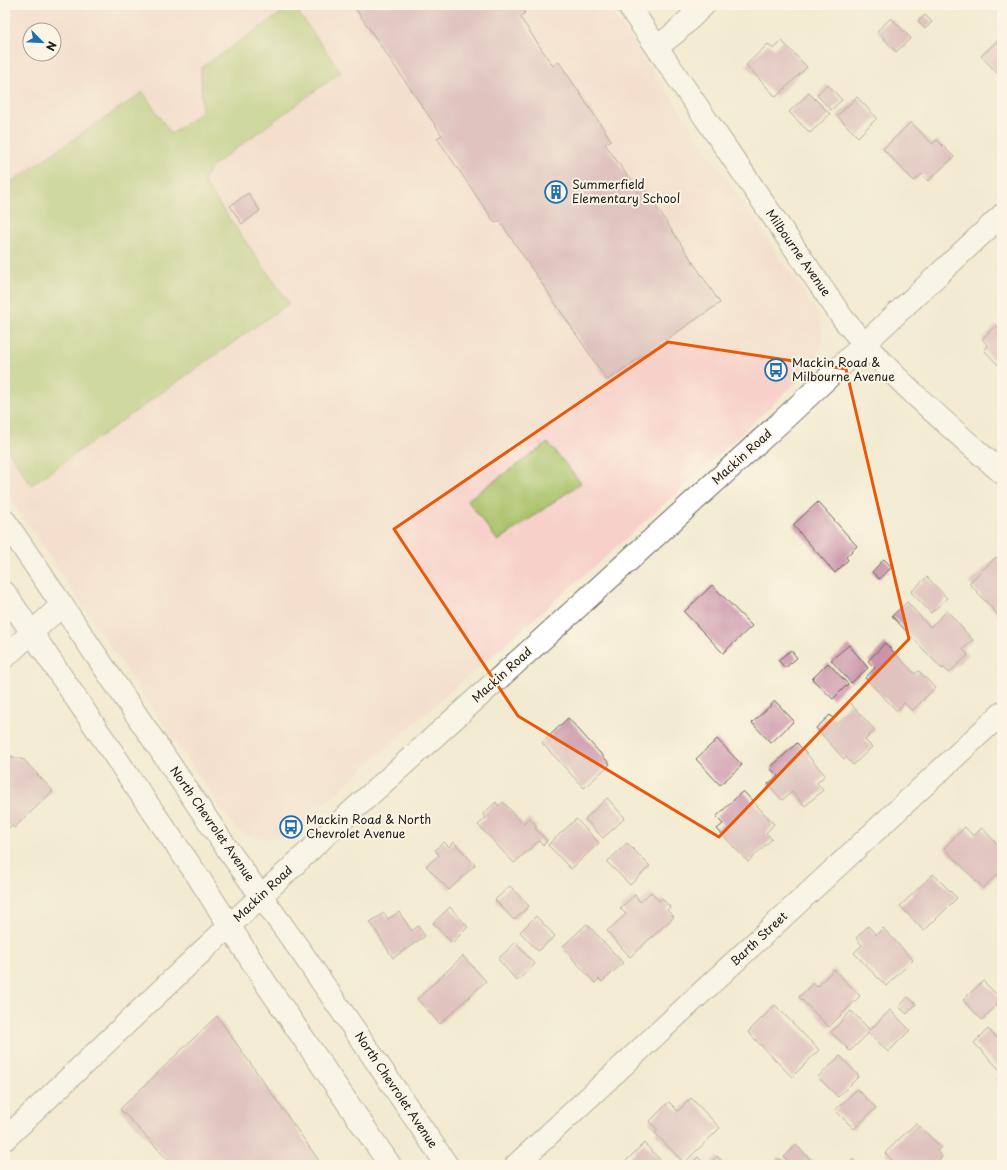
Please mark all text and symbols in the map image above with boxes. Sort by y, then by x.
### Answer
north arrow [22,22,62,62]
text: N [42,39,61,54]
place label: Summerfield Elementary School [572,175,680,207]
building icon: Summerfield Elementary School [543,179,569,205]
street label: Milbourne Avenue [762,205,836,300]
place label: Mackin Road & Milbourne Avenue [792,353,895,385]
bus stop icon: Mackin Road & Milbourne Avenue [763,357,789,383]
street label: Mackin Road [707,424,775,488]
street label: Mackin Road [467,642,535,706]
street label: North Chevrolet Avenue [166,762,260,885]
place label: Mackin Road & North Chevrolet Avenue [306,810,431,842]
bus stop icon: Mackin Road & North Chevrolet Avenue [278,814,304,840]
street label: Mackin Road [229,861,296,926]
street label: Barth Street [726,907,791,970]
street label: North Chevrolet Avenue [351,1028,443,1152]

